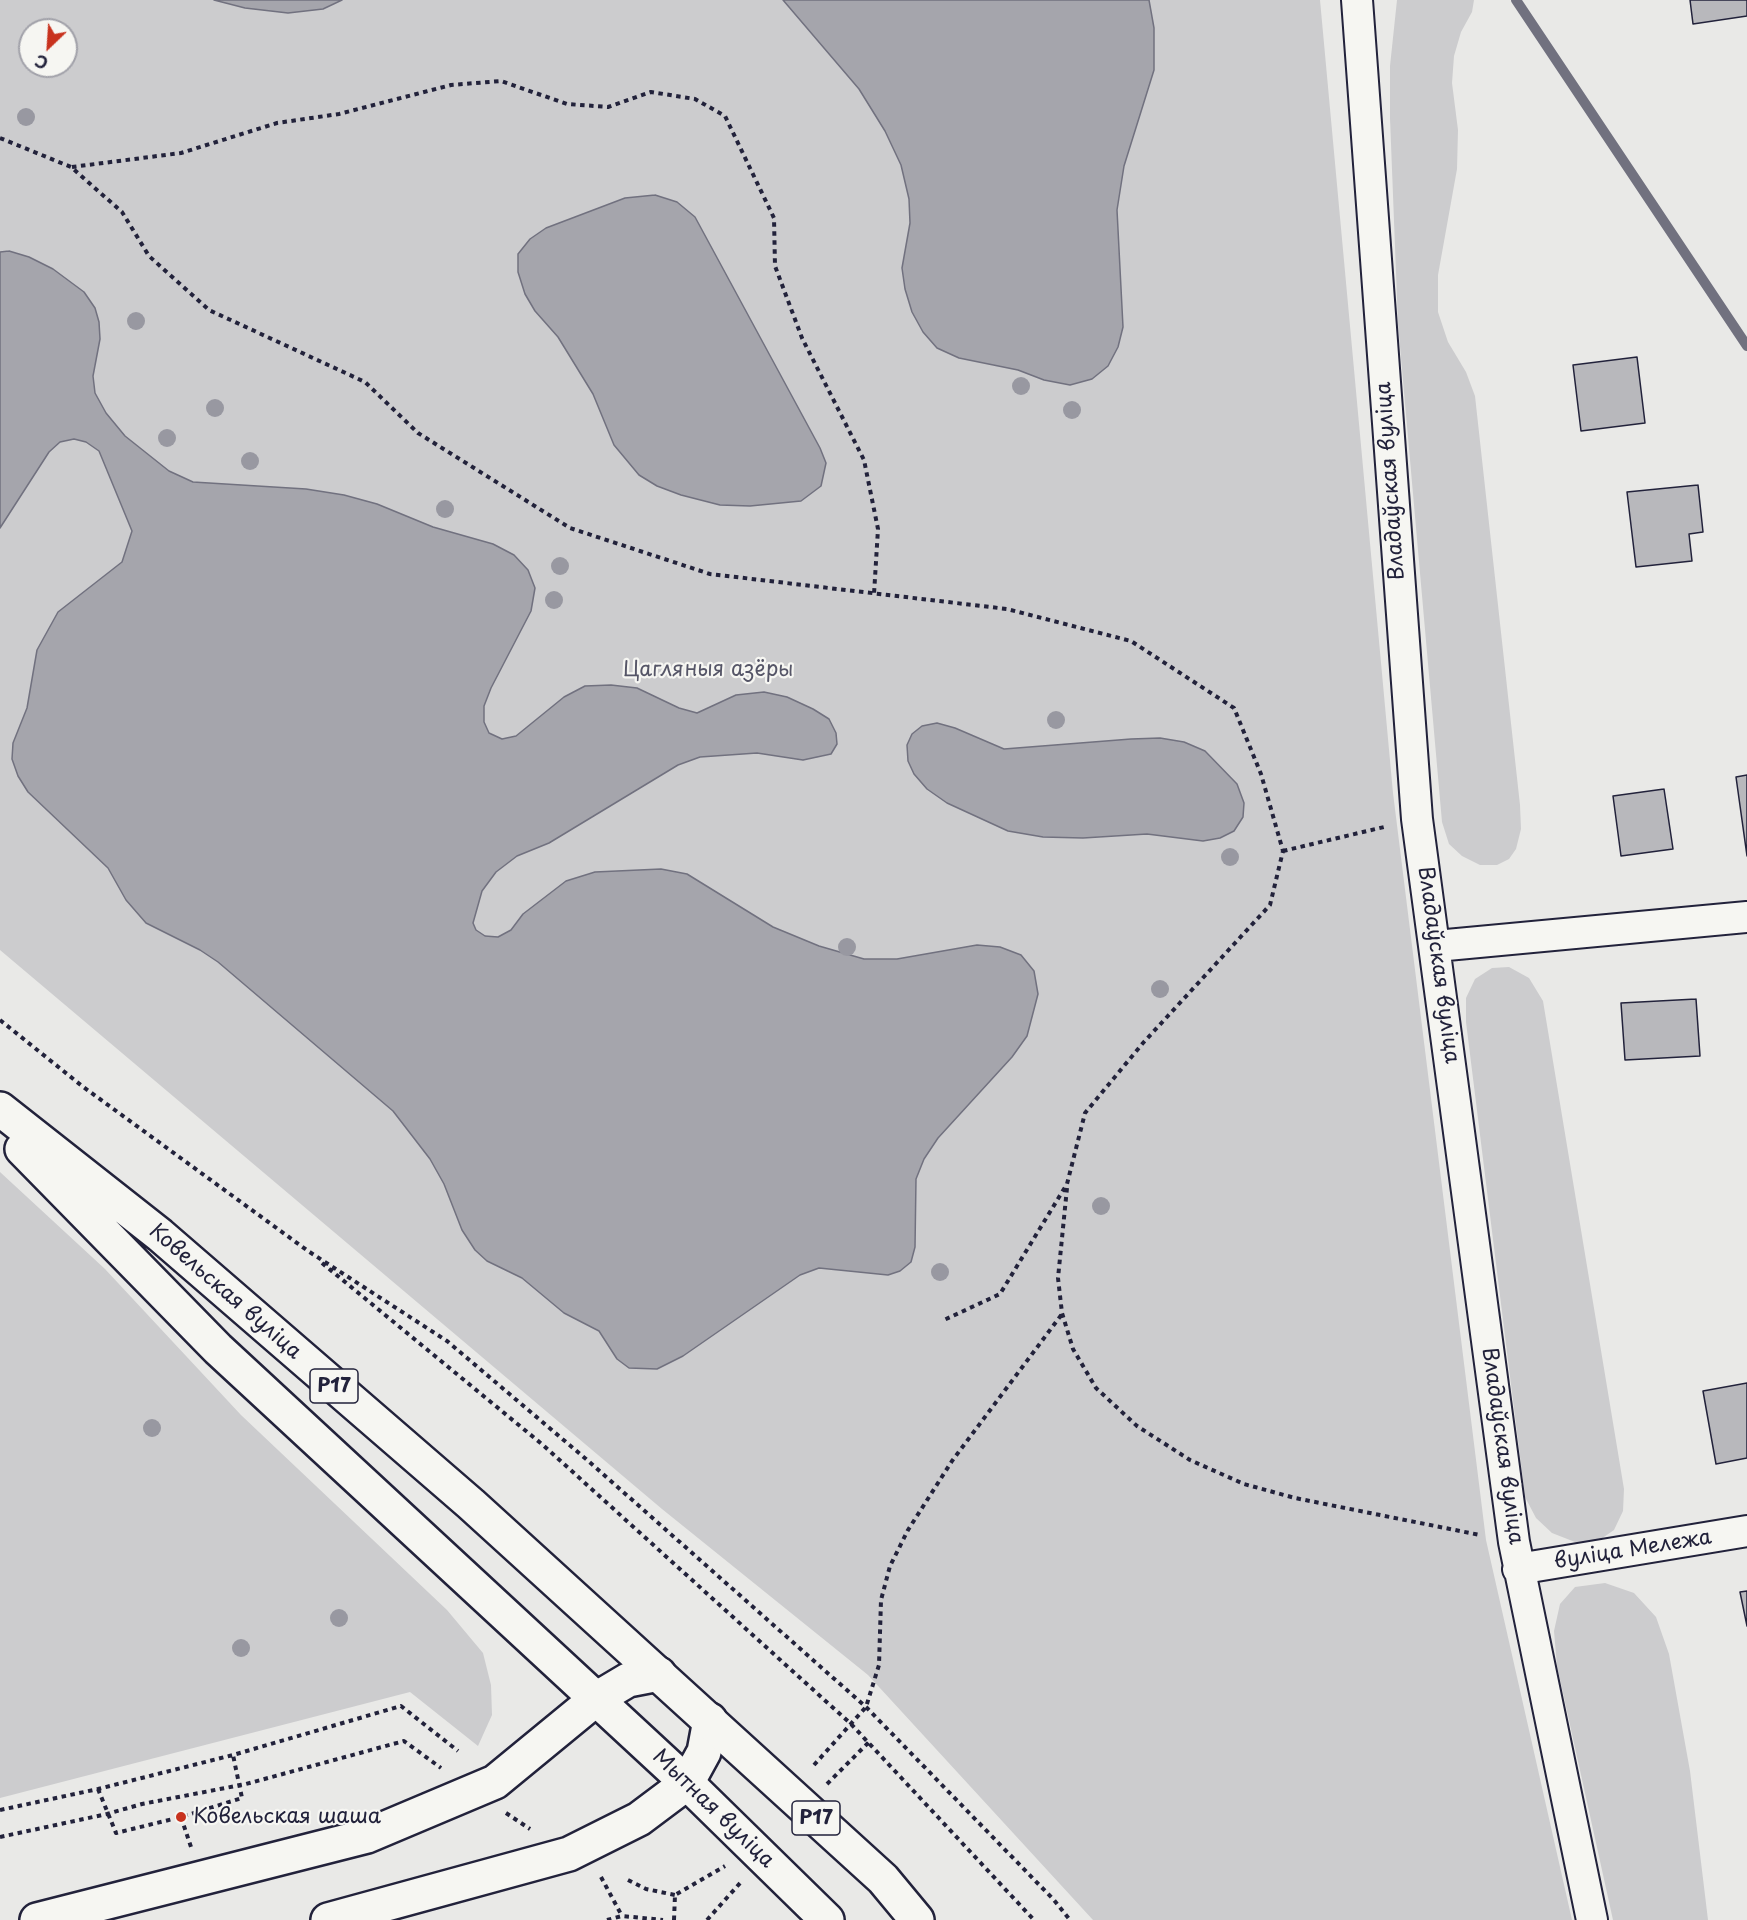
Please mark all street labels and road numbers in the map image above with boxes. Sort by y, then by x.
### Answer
street label: Владаўская вуліца [1372,381,1410,581]
street label: Владаўская вуліца [1412,865,1464,1065]
street label: Ковельская вуліца [144,1219,306,1365]
street label: Владаўская вуліца [1476,1346,1528,1546]
road number: Р17 [310,1369,358,1403]
street label: вуліца Мележа [1552,1525,1714,1575]
street label: Мытная вуліца [647,1744,779,1874]
road number: Р17 [792,1801,840,1835]

